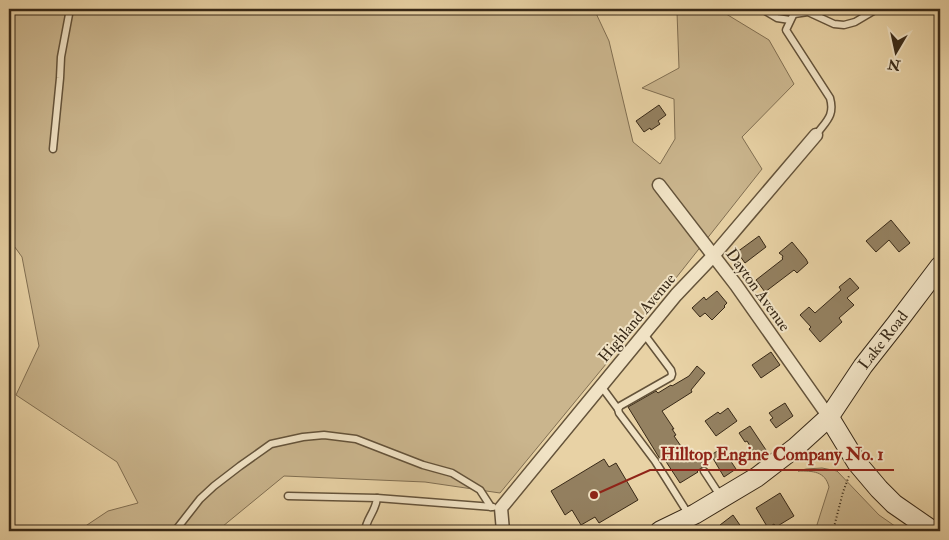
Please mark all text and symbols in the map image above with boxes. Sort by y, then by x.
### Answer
north arrow [872,28,922,78]
text: N [886,55,903,74]
street label: Dayton Avenue [721,245,795,335]
street label: Highland Avenue [594,269,680,367]
street label: Lake Road [854,307,912,374]
callout: Hilltop Engine Company No. 1 [650,437,894,470]
text: Hilltop Engine Company No. 1 [660,443,884,466]

